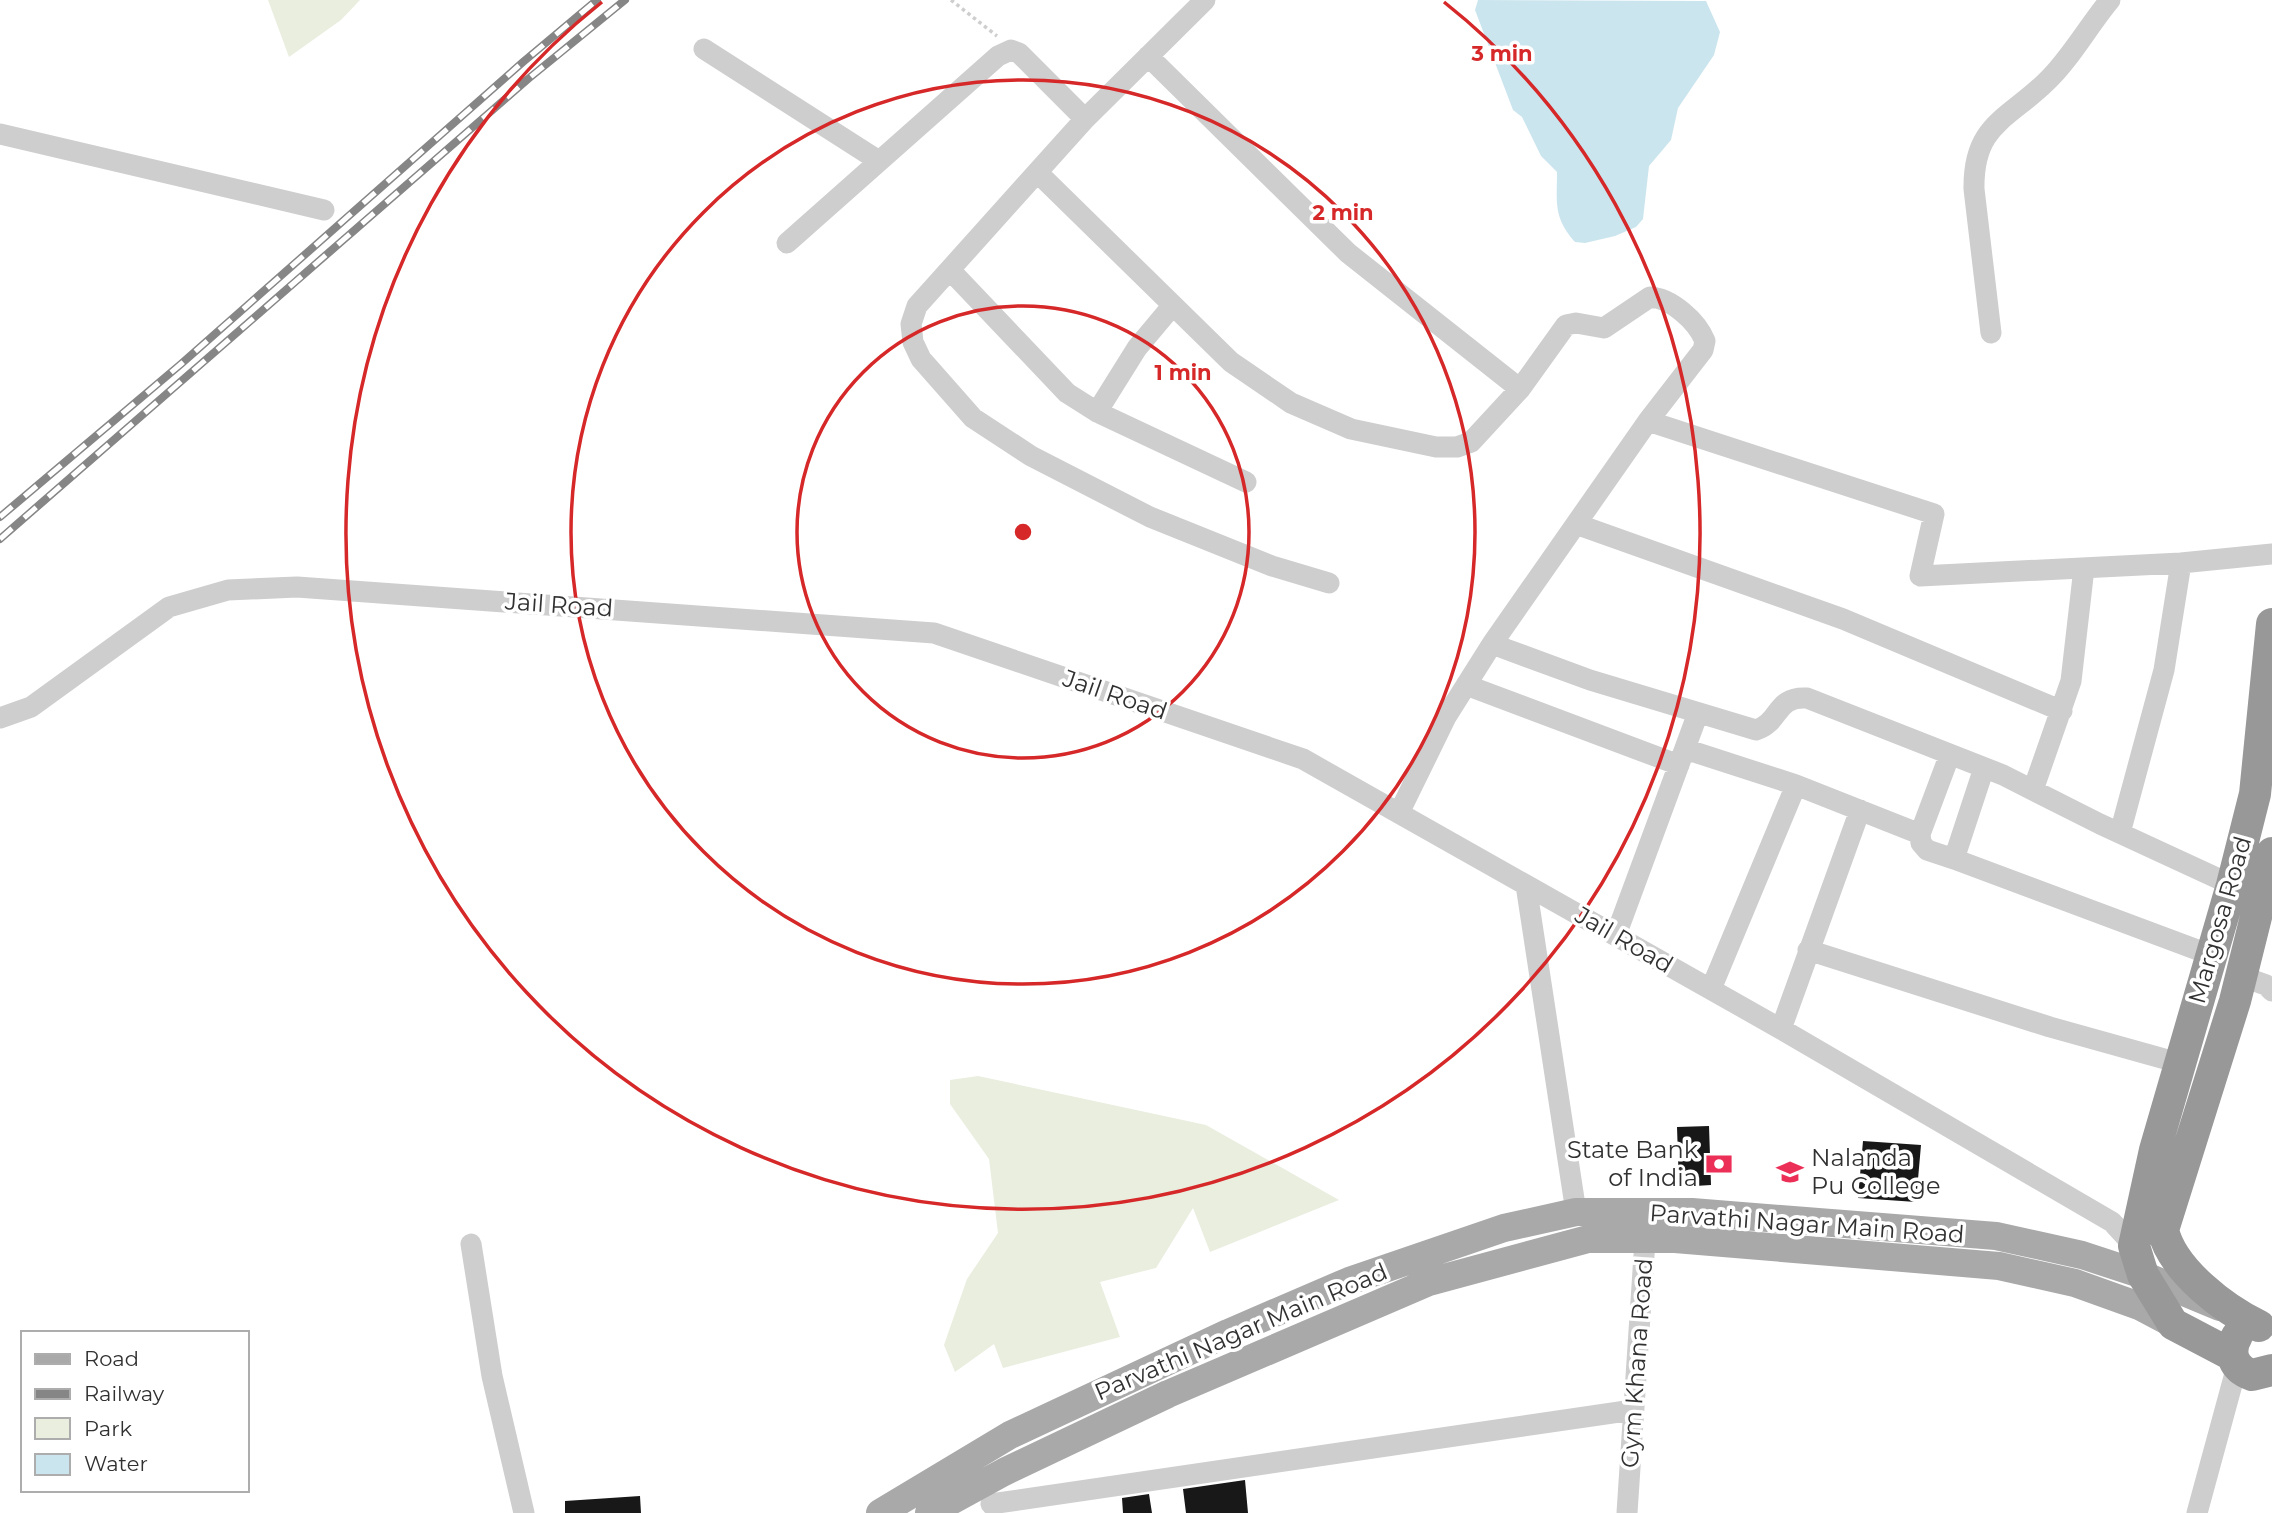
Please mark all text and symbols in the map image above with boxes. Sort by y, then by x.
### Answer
text: 3 min [1470,41,1533,66]
text: 2 min [1312,200,1374,225]
text: 1 min [1154,360,1212,385]
centre of rings [1011,520,1035,544]
street label: Jail Road [503,586,614,623]
street label: Jail Road [1058,663,1171,726]
street label: Margosa Road [2182,833,2257,1007]
street label: Jail Road [1569,899,1678,979]
place label: State Bank of India [1567,1135,1699,1192]
place label: Nalanda Pu College [1811,1143,1941,1200]
bank icon: State Bank of India [1704,1149,1734,1179]
school or university icon: Nalanda Pu College [1775,1157,1805,1187]
street label: Parvathi Nagar Main Road [1649,1198,1965,1249]
street label: Parvathi Nagar Main Road [1090,1257,1392,1407]
street label: Gym Khana Road [1615,1257,1658,1469]
legend [21,1331,248,1492]
text: Road [84,1346,139,1371]
text: Railway [84,1381,165,1406]
text: Park [84,1416,132,1441]
text: Water [84,1451,148,1476]

